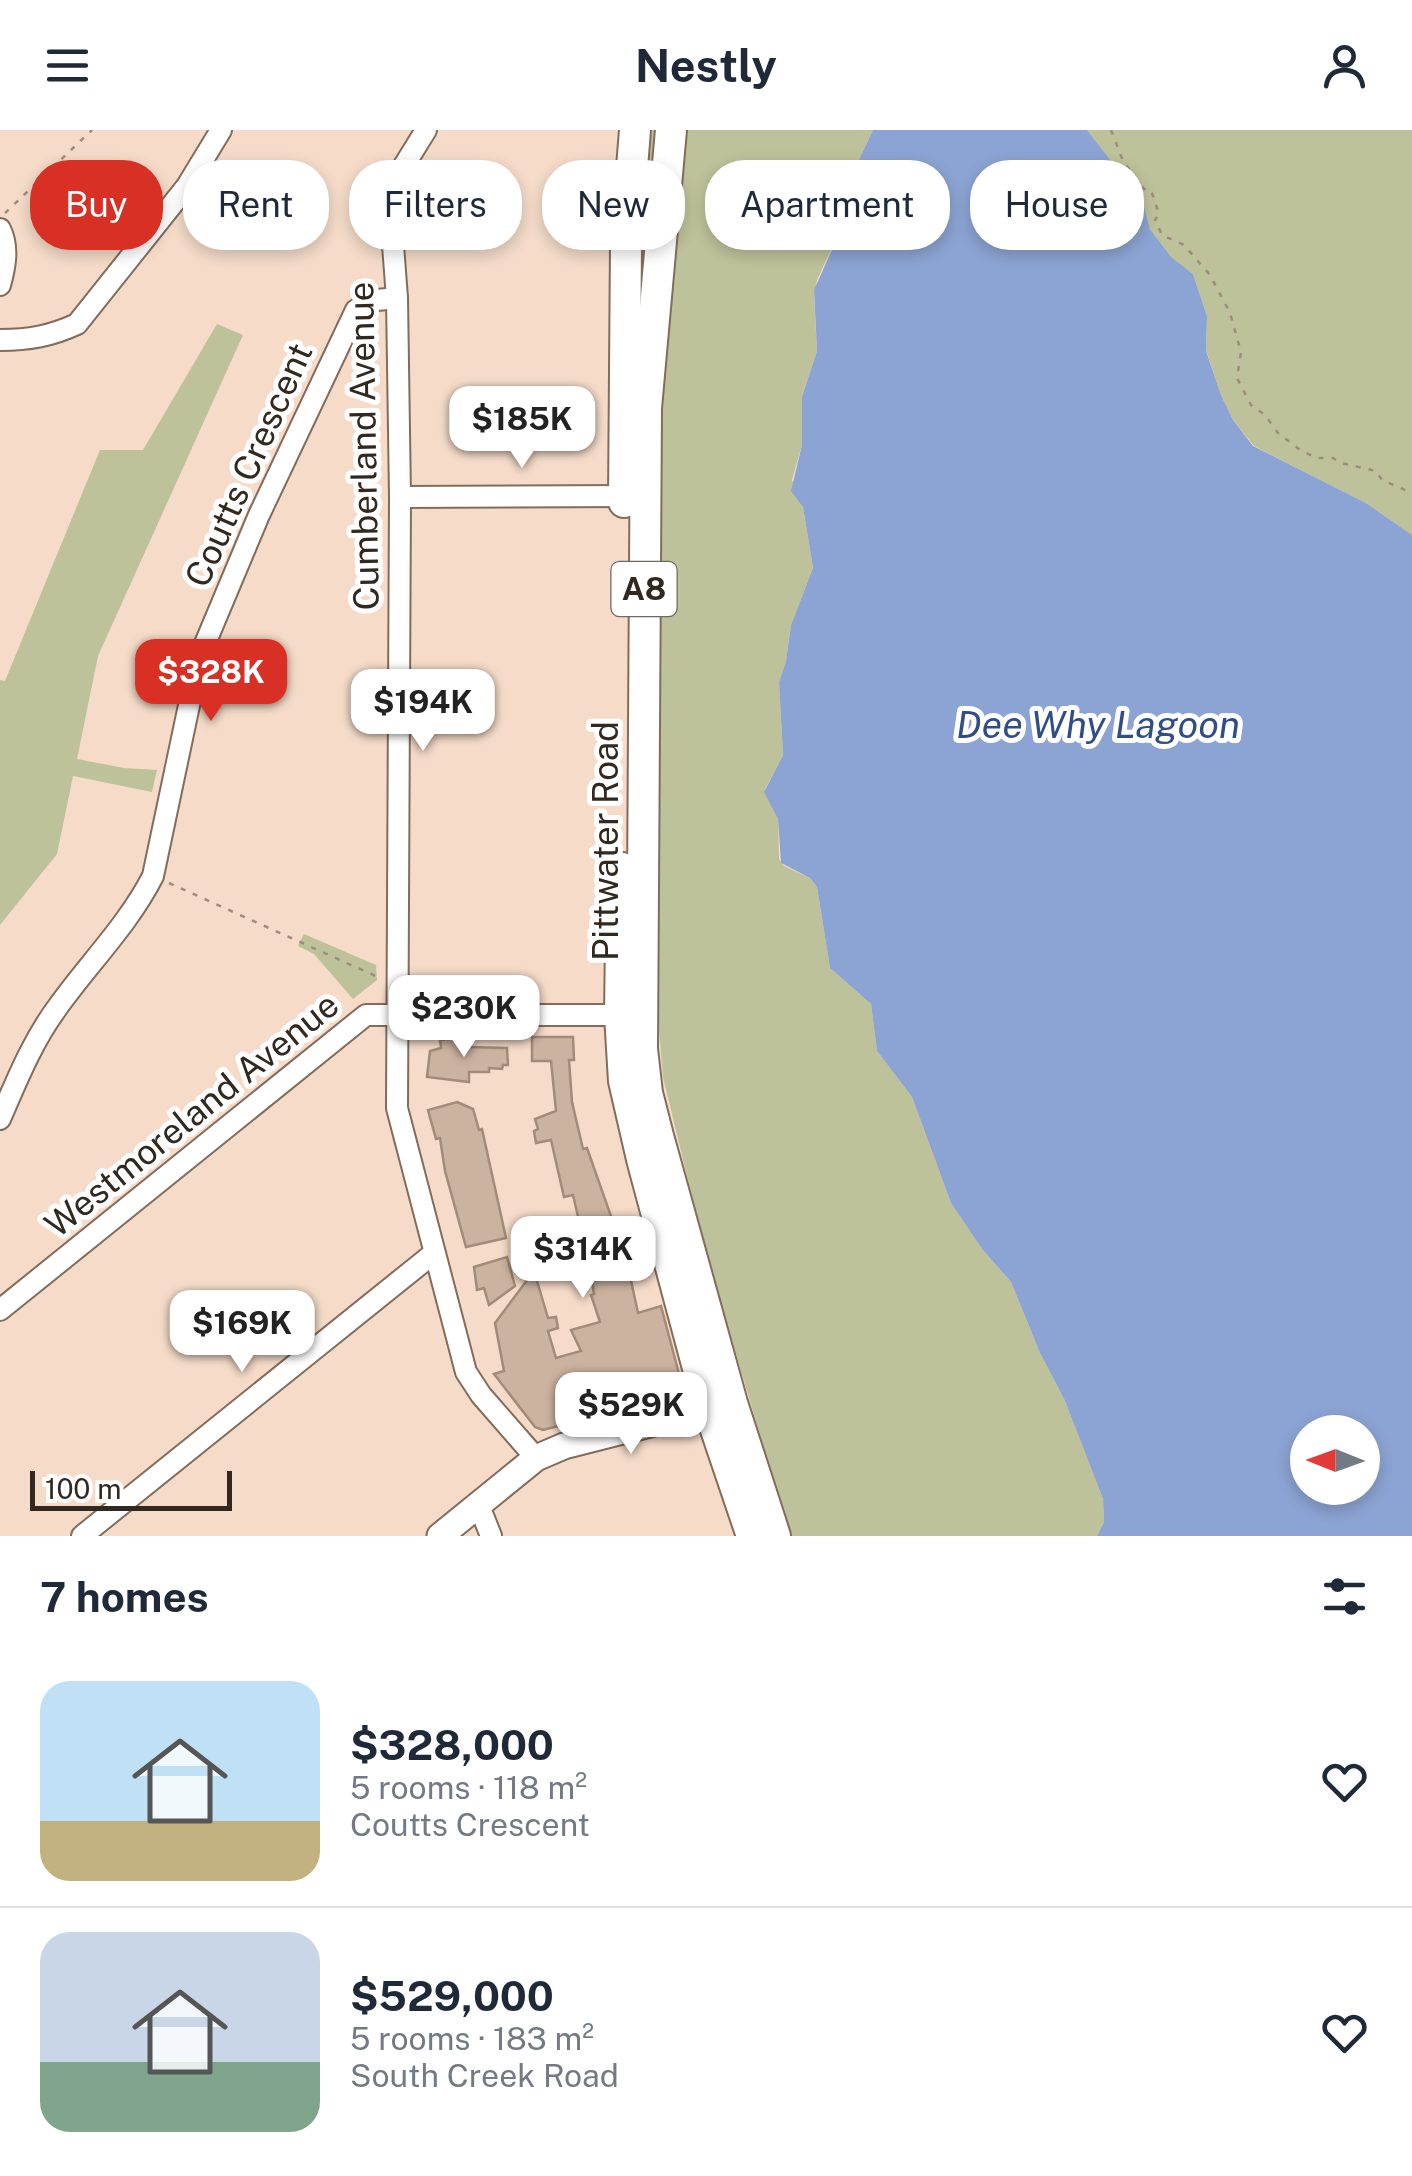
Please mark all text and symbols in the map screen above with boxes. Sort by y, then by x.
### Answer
icon: menu [40,38,95,93]
icon: person [1317,38,1372,93]
text: Nestly [635,39,777,92]
chip: Buy [30,160,163,250]
chip: Rent [183,160,329,250]
chip: Filters [349,160,522,250]
chip: New [542,160,685,250]
chip: Apartment [705,160,950,250]
chip: House [970,160,1144,250]
street label: Cumberland Avenue [340,281,387,611]
street label: Coutts Crescent [176,337,321,593]
pin: $185K [452,386,592,471]
text: $185K [471,400,573,437]
road number: A8 [612,562,676,616]
pin: $328K [141,639,281,724]
text: $328K [157,653,265,690]
pin: $194K [353,669,493,754]
text: $194K [373,683,473,720]
water label: Dee Why Lagoon [956,702,1240,747]
street label: Pittwater Road [585,721,626,961]
pin: $230K [394,975,534,1060]
street label: Westmoreland Avenue [37,984,347,1245]
text: $230K [411,989,517,1026]
pin: $314K [513,1216,653,1301]
text: $314K [533,1230,633,1267]
pin: $169K [172,1290,312,1375]
text: $169K [192,1304,292,1341]
pin: $529K [561,1372,701,1457]
text: $529K [577,1386,685,1423]
north arrow [1290,1415,1380,1505]
map controls [1290,1415,1380,1505]
scale bar [30,1466,232,1510]
text: 100 m [45,1472,122,1505]
icon: filters [1317,1569,1372,1624]
text: 7 homes [40,1572,209,1621]
text: $328,000 [350,1720,554,1769]
icon: home [120,1721,240,1841]
icon: heart [1317,1754,1372,1809]
text: 5 rooms · 118 m² [350,1769,587,1806]
text: Coutts Crescent [350,1806,590,1843]
text: $529,000 [350,1971,554,2020]
icon: home [120,1972,240,2092]
icon: heart [1317,2005,1372,2060]
text: 5 rooms · 183 m² [350,2020,594,2057]
text: South Creek Road [350,2057,619,2094]

